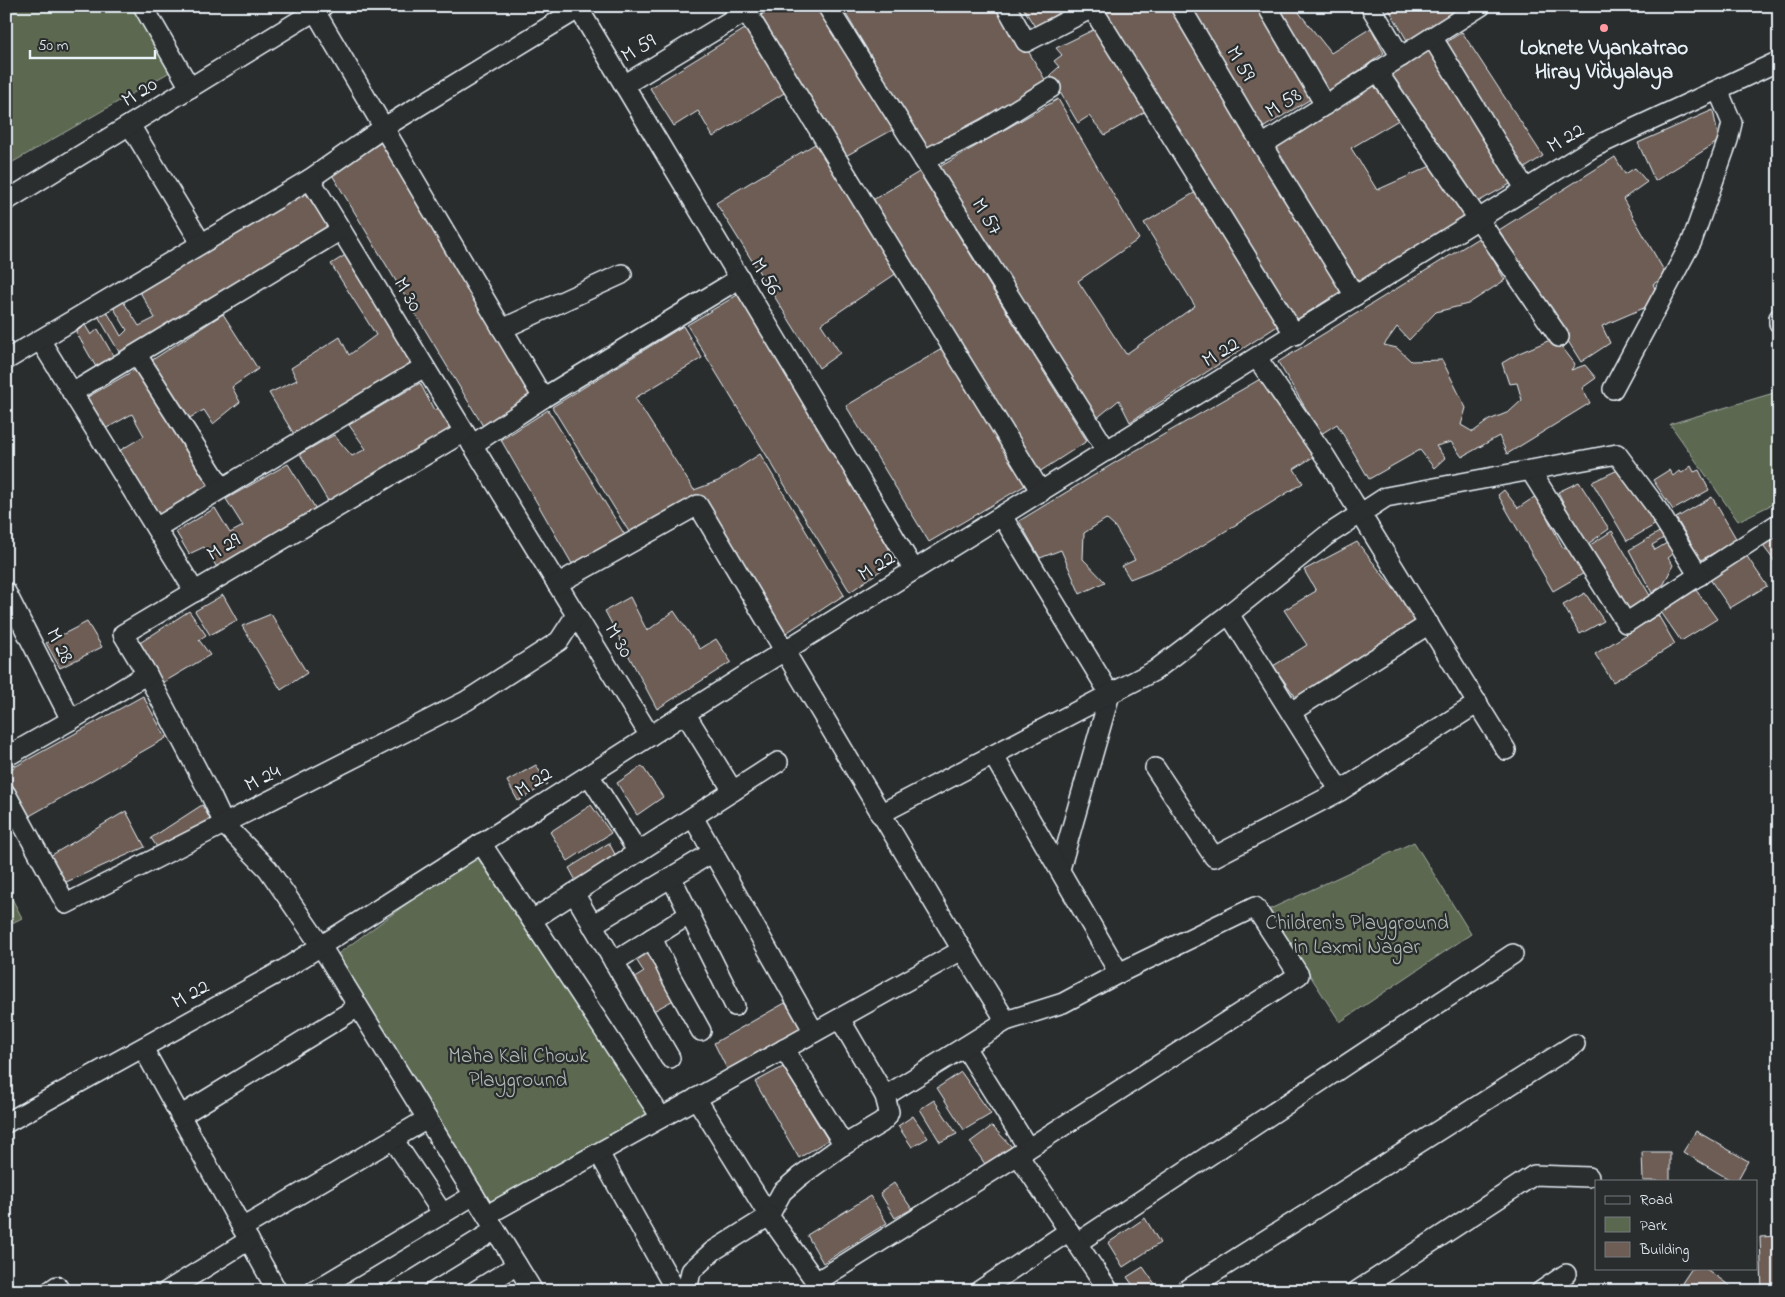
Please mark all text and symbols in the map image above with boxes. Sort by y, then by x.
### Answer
marker: Loknete Vyankatrao Hiray Vidyalaya [1598,22,1610,34]
street label: M 59 [616,26,663,71]
scale bar [30,28,155,60]
place label: Loknete Vyankatrao Hiray Vidyalaya [1520,34,1688,90]
text: 50 m [38,35,69,57]
street label: M 59 [1218,41,1263,88]
street label: M 20 [116,70,164,116]
street label: M 58 [1260,81,1308,127]
street label: M 22 [1542,116,1590,162]
street label: M 57 [963,193,1009,242]
street label: M 56 [742,252,788,302]
street label: M 30 [385,272,429,318]
street label: M 22 [1197,330,1245,376]
street label: M 29 [201,526,247,570]
street label: M 22 [853,544,901,590]
street label: M 30 [596,618,640,664]
street label: M 28 [37,623,81,669]
street label: M 24 [240,757,287,801]
street label: M 22 [510,760,558,806]
park label: Children's Playground in Laxmi Nagar [1265,909,1449,965]
street label: M 22 [167,972,215,1018]
park label: Maha Kali Chowk Playground [448,1042,589,1098]
legend [1595,1180,1758,1270]
text: Road [1640,1189,1673,1211]
text: Park [1640,1215,1668,1237]
text: Building [1639,1239,1689,1262]

